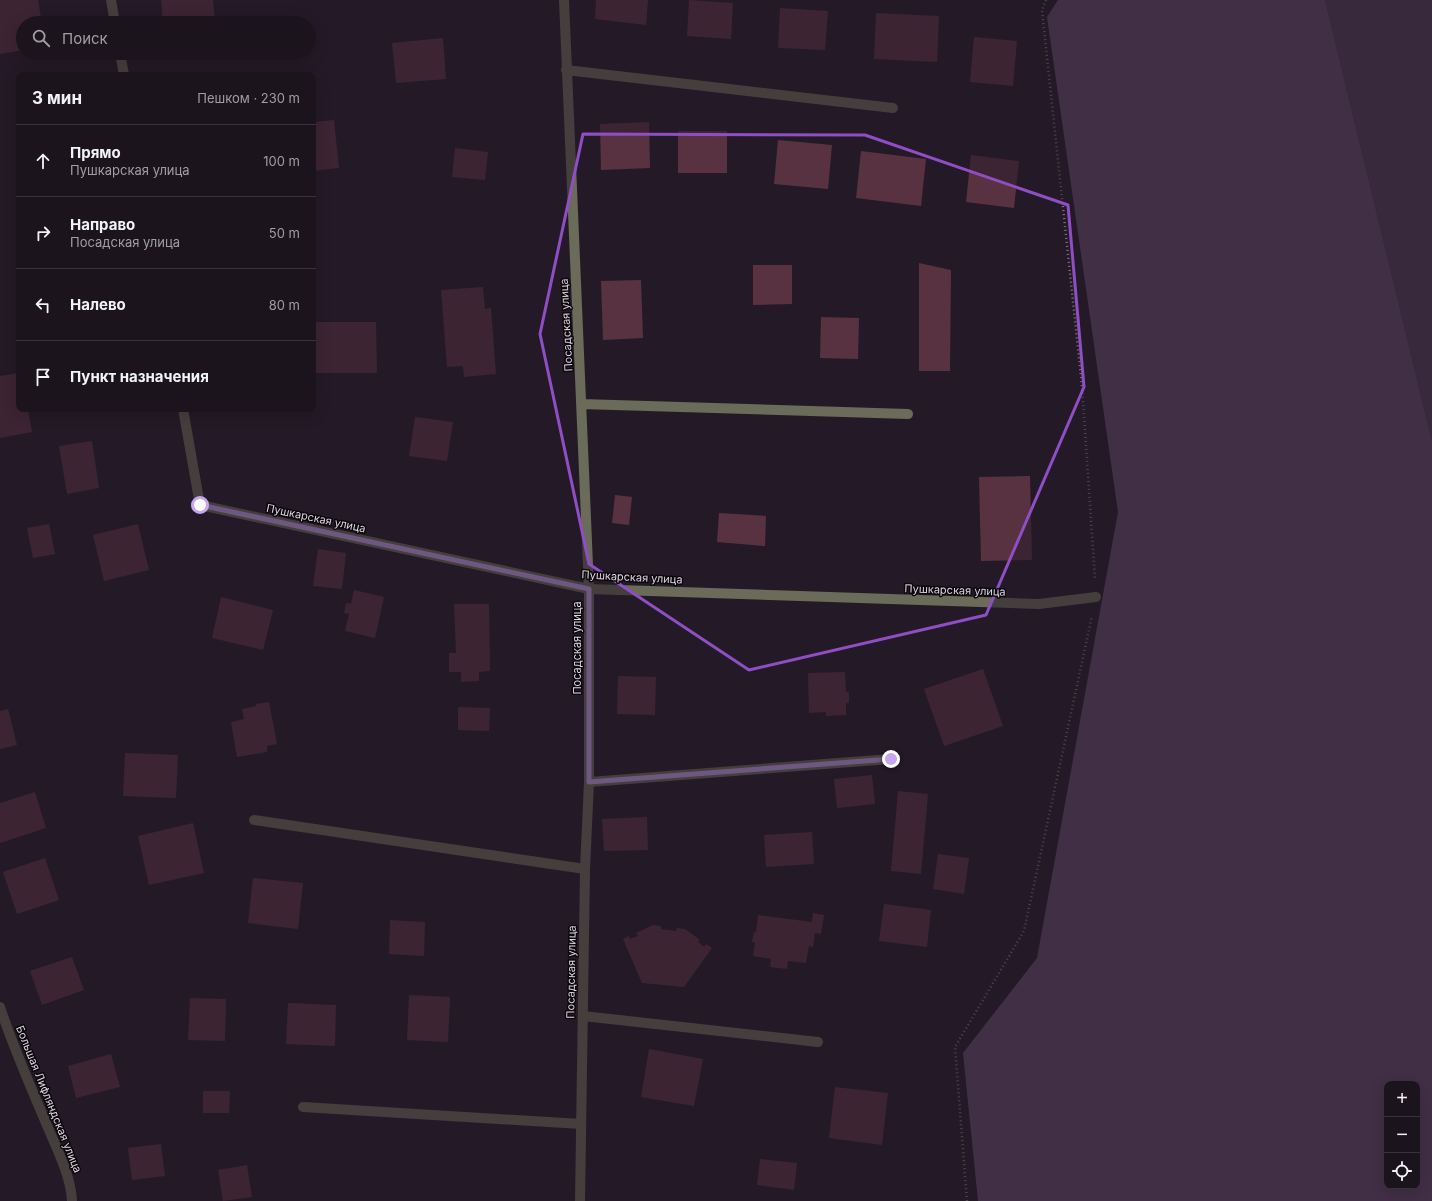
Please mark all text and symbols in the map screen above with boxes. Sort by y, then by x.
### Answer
search box [16,16,316,60]
icon: search [30,27,52,49]
text: Поиск [62,29,108,48]
text: 3 мин [32,88,82,108]
text: Пешком · 230 m [197,90,300,106]
text: Прямо [70,143,121,162]
icon: ahead [32,150,54,172]
text: 100 m [263,153,300,169]
text: Пушкарская улица [70,162,190,178]
text: Направо [70,215,135,234]
icon: right [32,222,54,244]
text: 50 m [269,225,300,241]
text: Посадская улица [70,234,180,250]
street label: Посадская улица [557,278,575,372]
icon: left [32,294,54,316]
text: Налево [70,295,126,314]
text: 80 m [269,297,300,313]
icon: arrive [32,366,54,388]
text: Пункт назначения [70,367,209,386]
route start [191,496,209,514]
street label: Пушкарская улица [265,501,367,535]
street label: Пушкарская улица [581,567,683,587]
street label: Пушкарская улица [904,581,1006,599]
street label: Посадская улица [570,601,584,695]
route end [882,750,900,768]
street label: Посадская улица [563,925,579,1019]
street label: Большая Лифляндская улица [13,1023,85,1175]
map controls [1384,1081,1420,1189]
button: + [1384,1081,1420,1117]
button: − [1384,1117,1420,1153]
button: locate [1384,1153,1420,1189]

